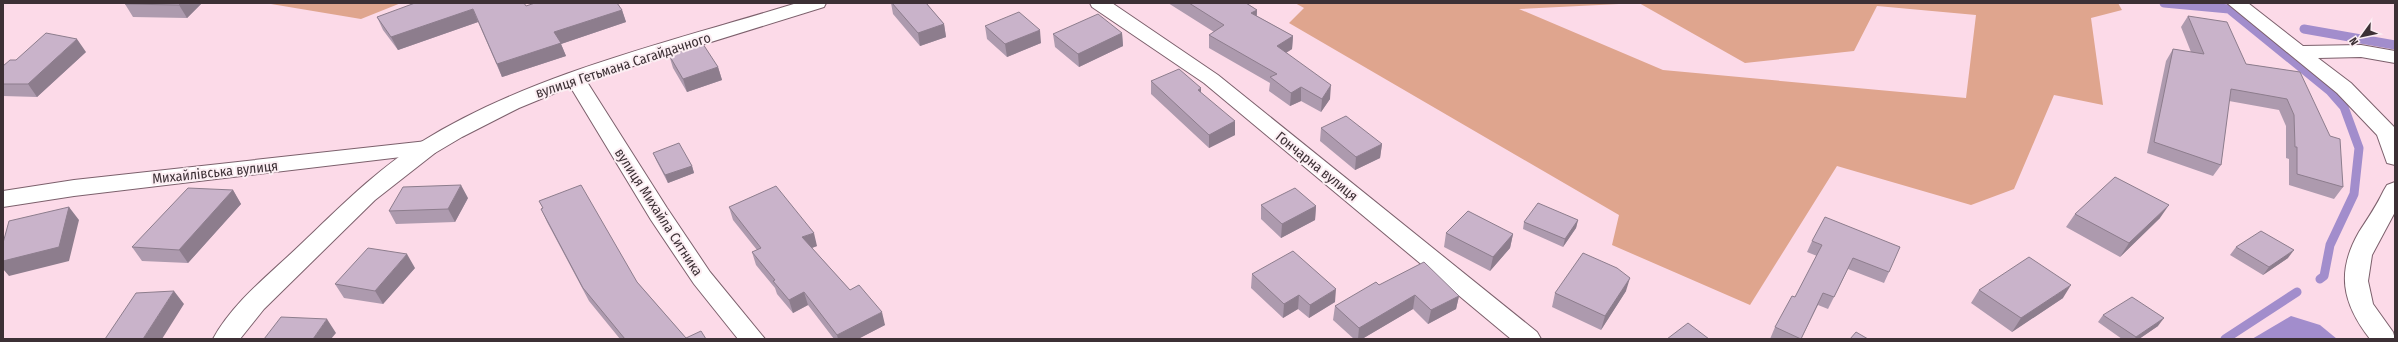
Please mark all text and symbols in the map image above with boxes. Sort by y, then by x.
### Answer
north arrow [2342,16,2382,56]
street label: вулиця Гетьмана Сагайдачного [533,29,713,102]
text: N [2347,35,2361,47]
street label: Гончарна вулиця [1272,128,1361,205]
street label: вулиця Михайла Ситника [611,145,706,279]
street label: Михайлівська вулиця [151,157,279,188]

